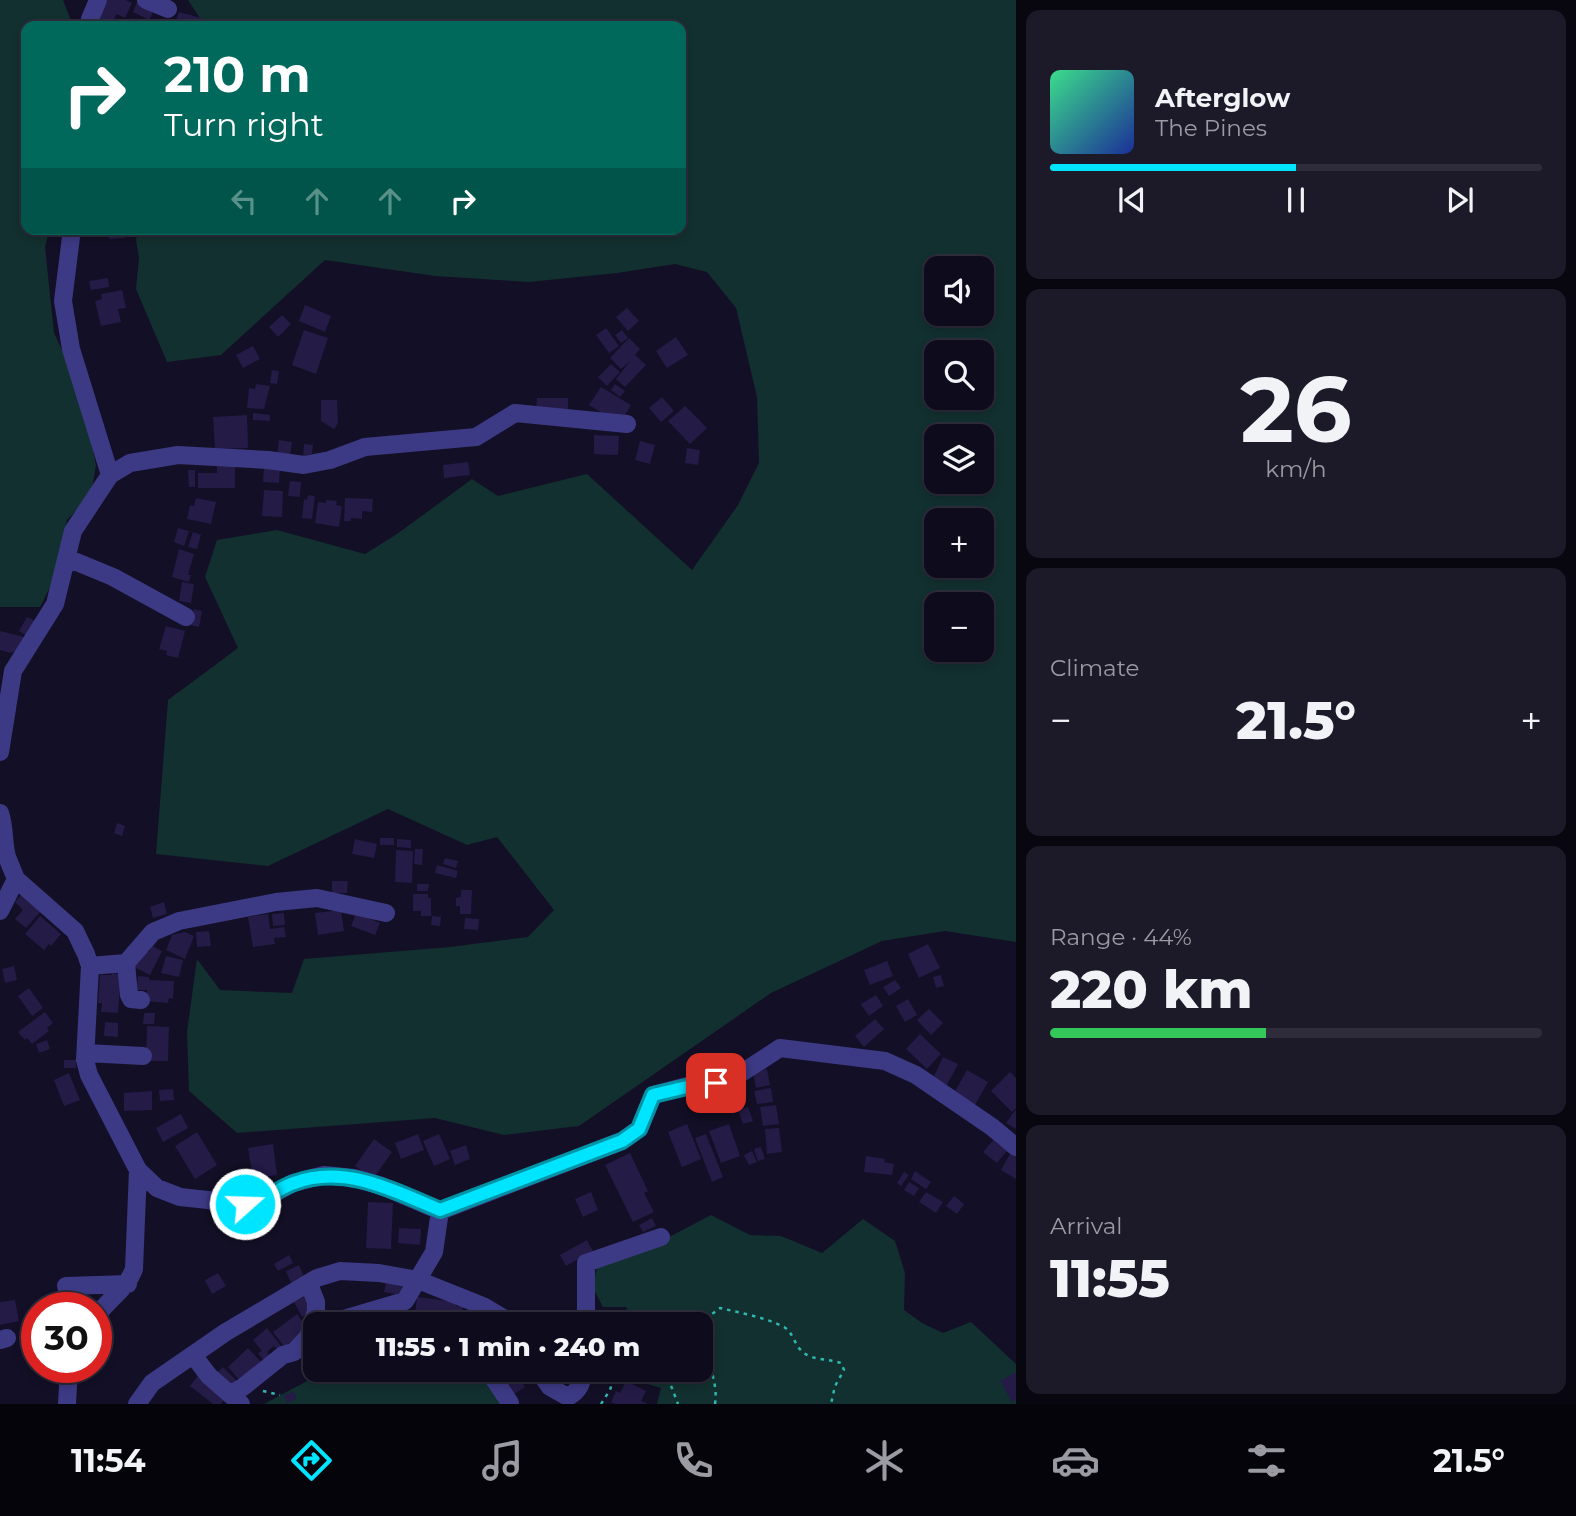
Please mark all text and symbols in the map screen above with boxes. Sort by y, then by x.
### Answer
text: 210 m [164,45,311,104]
icon: right [49,49,140,140]
text: Afterglow [1155,82,1290,114]
text: Turn right [164,105,324,144]
text: The Pines [1155,114,1267,142]
icon: previous [1113,181,1151,219]
icon: pause [1277,181,1315,219]
icon: next [1441,181,1479,219]
icon: left [225,182,263,220]
icon: ahead [298,182,336,220]
icon: ahead [371,182,409,220]
icon: right [444,182,482,220]
map controls [924,256,994,662]
button: sound [924,256,994,326]
button: search [924,340,994,410]
text: 26 [1240,354,1352,465]
button: layers [924,424,994,494]
text: km/h [1265,455,1327,483]
button: + [924,508,994,578]
button: − [924,592,994,662]
text: Climate [1050,654,1139,682]
text: 21.5° [1236,689,1356,752]
text: − [1050,697,1072,744]
text: + [1520,697,1542,744]
text: Range · 44% [1050,923,1192,951]
text: 220 km [1050,958,1253,1021]
pin [686,1053,746,1113]
icon: arrive [697,1064,735,1102]
position arrow [208,1167,282,1241]
text: Arrival [1050,1212,1123,1240]
text: 11:55 [1050,1247,1170,1310]
speed limit sign: 30 [21,1292,112,1383]
text: 11:55 · 1 min · 240 m [376,1331,640,1363]
icon: directions [287,1436,336,1485]
icon: music [478,1436,527,1485]
icon: phone [669,1436,718,1485]
icon: climate [860,1436,909,1485]
icon: car [1051,1436,1100,1485]
icon: filters [1242,1436,1291,1485]
text: 11:54 [71,1441,146,1480]
text: 21.5° [1433,1441,1505,1480]

